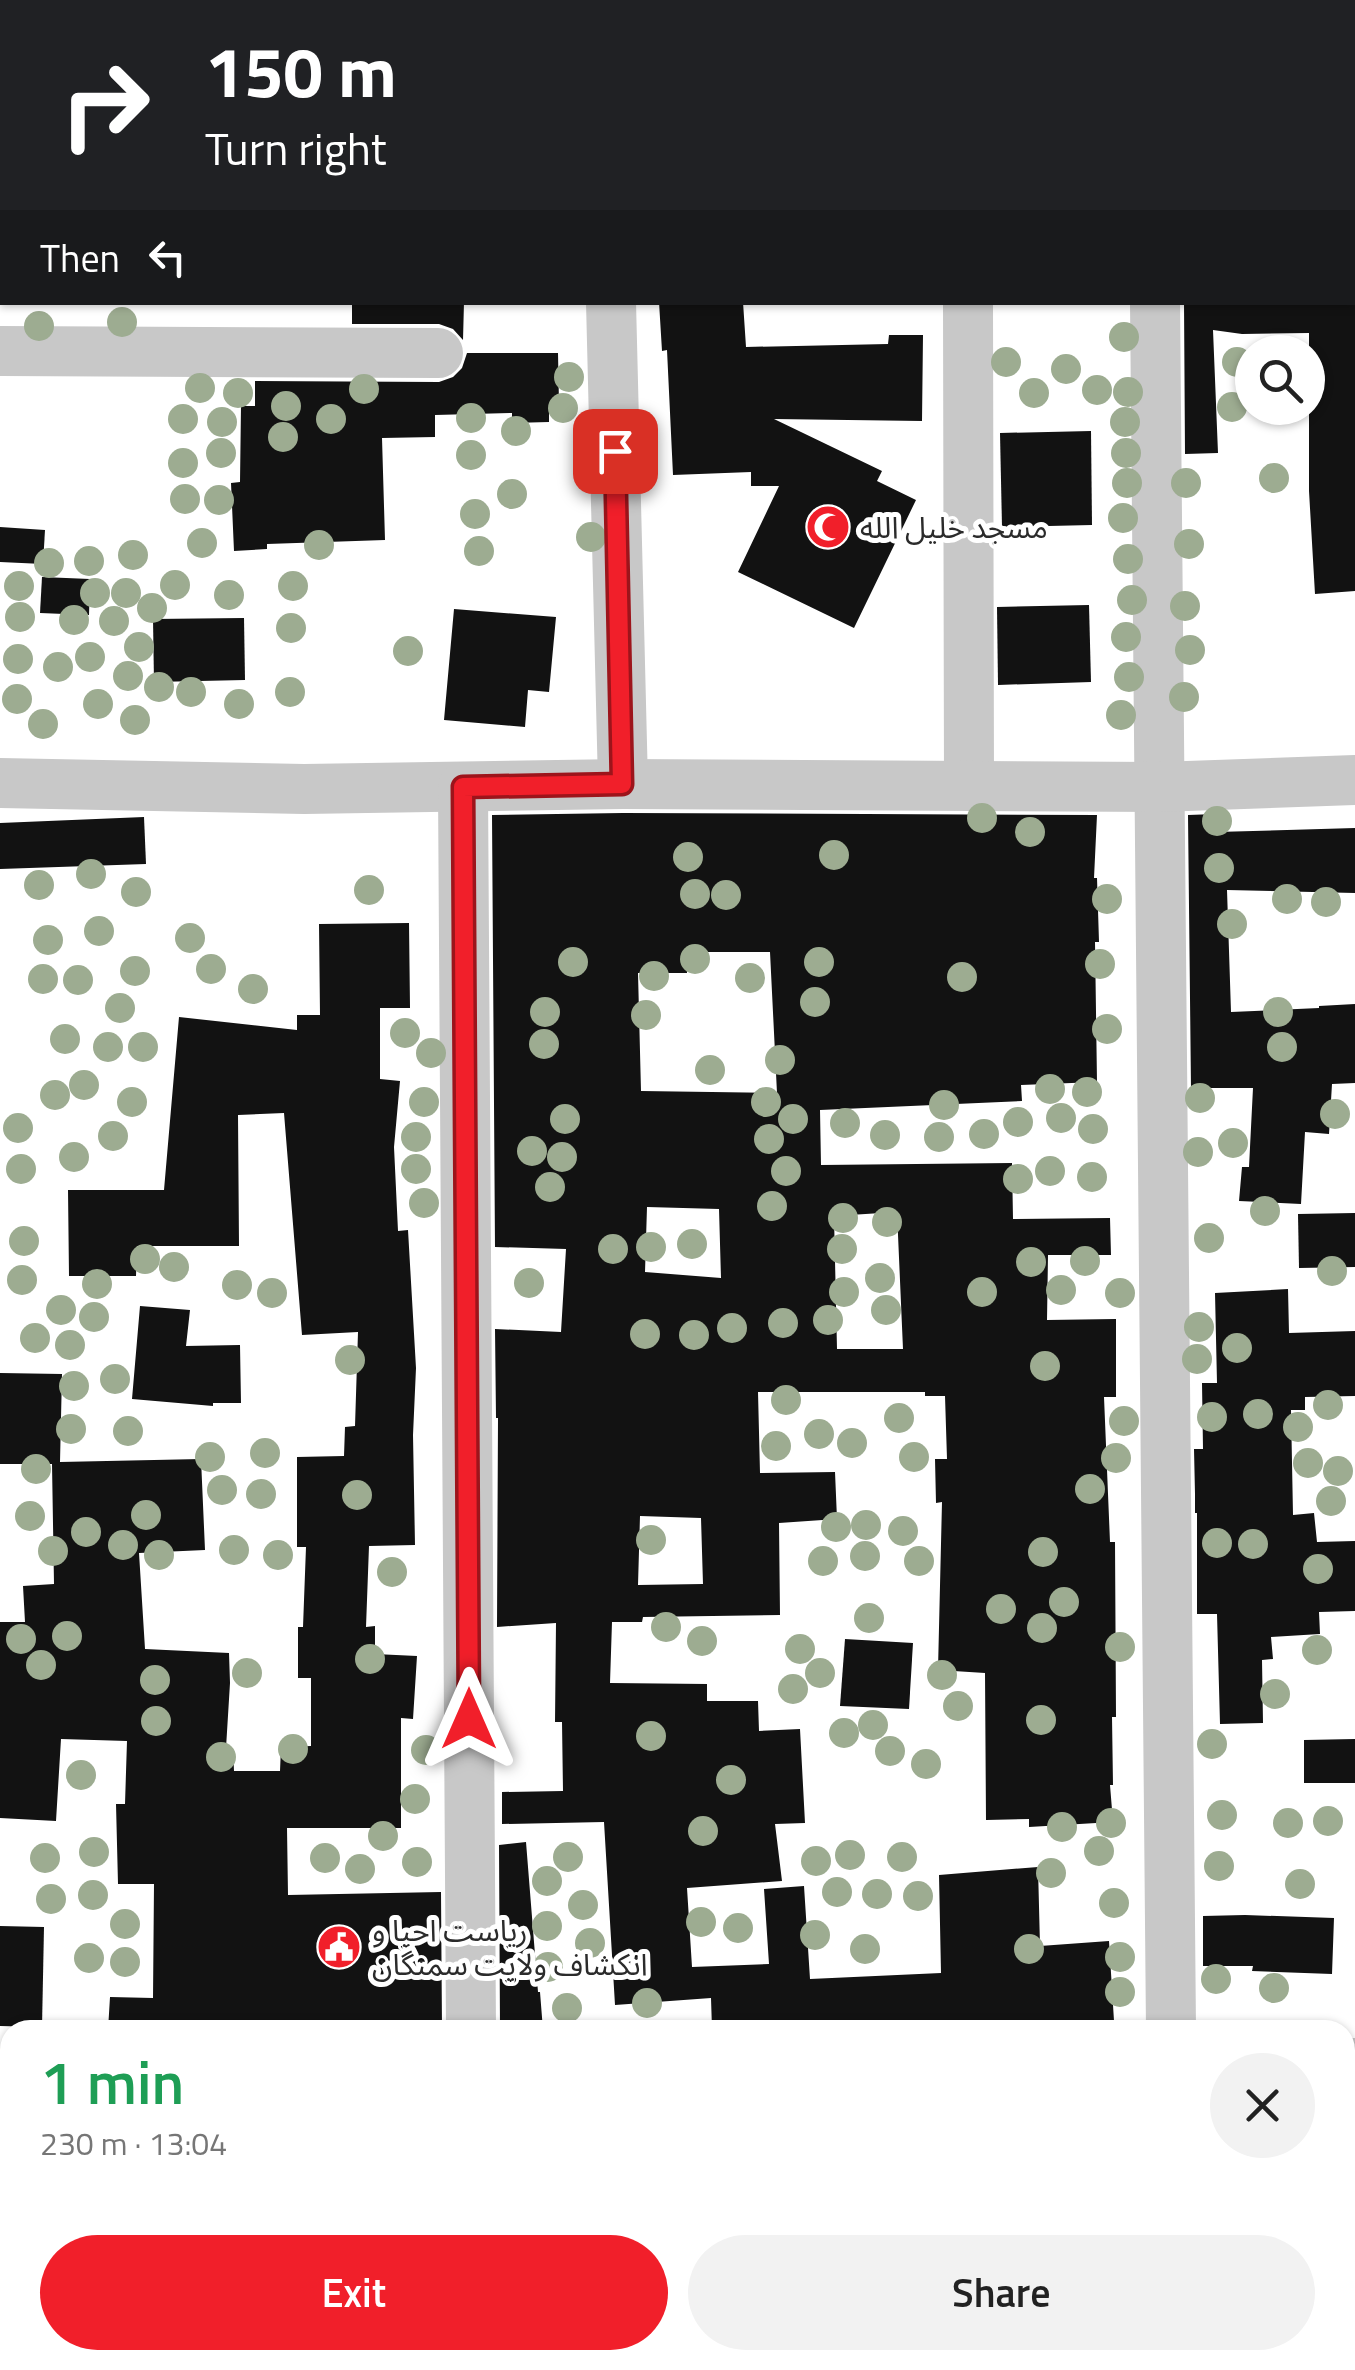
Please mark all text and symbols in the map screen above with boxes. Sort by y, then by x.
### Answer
text: 150 m [205,18,397,124]
icon: right [40,40,170,170]
text: Turn right [205,114,387,182]
text: Then [40,229,120,287]
icon: left [140,230,195,285]
map controls [1235,335,1325,425]
button: search [1235,335,1325,425]
pin [573,409,658,494]
icon: arrive [588,424,643,479]
mosque icon: مسجد خلیل الله [805,504,851,550]
place label: مسجد خلیل الله [860,504,1048,550]
position arrow [417,1667,521,1771]
place label: ریاست احیا و انکشاف ولایت سمنگان [372,1907,648,1987]
public building icon: ریاست احیا و انکشاف ولایت سمنگان [316,1924,362,1970]
text: 1 min [40,2036,184,2127]
button: close [1210,2053,1315,2158]
text: 230 m · 13:04 [40,2119,227,2167]
button: Exit [40,2235,668,2350]
button: Share [688,2235,1315,2350]

